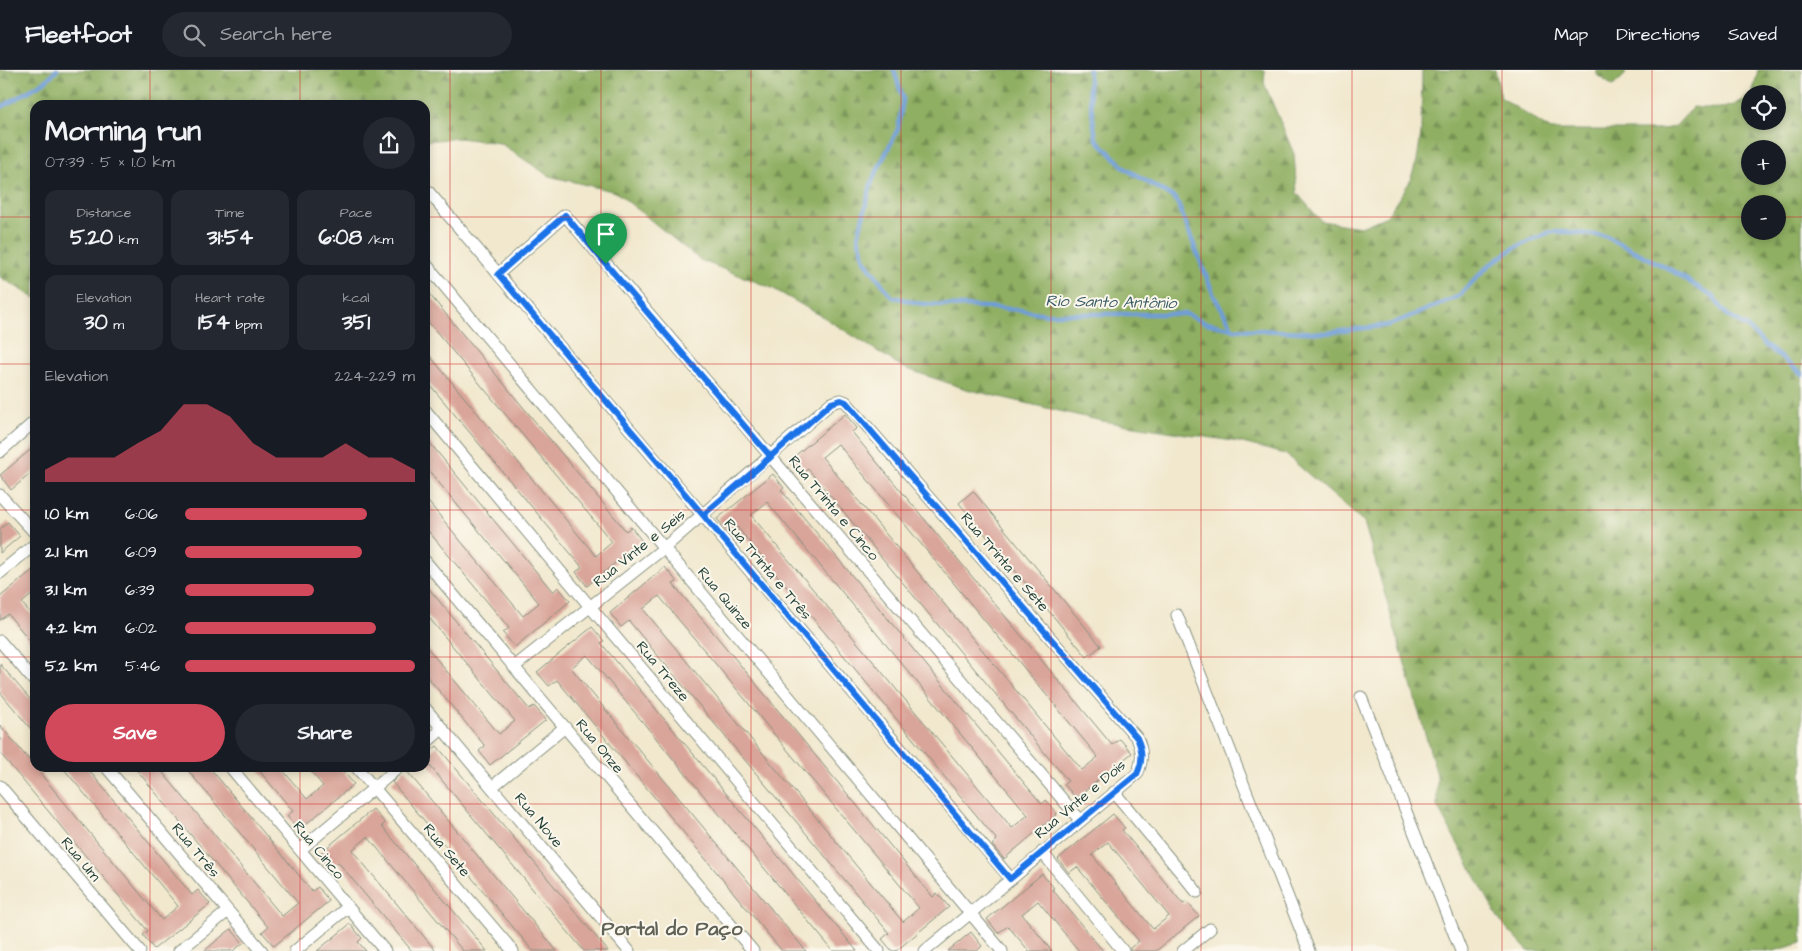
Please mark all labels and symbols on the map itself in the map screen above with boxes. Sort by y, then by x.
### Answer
pin [585,213,627,264]
water label: Rio Santo Antônio [1045,290,1178,314]
street label: Rua Trinta e Cinco [783,451,884,566]
street label: Rua Vinte e Seis [589,504,690,592]
street label: Rua Trinta e Sete [956,508,1054,616]
street label: Rua Trinta e Três [719,514,817,625]
street label: Rua Quinze [692,563,757,634]
street label: Rua Treze [631,637,694,706]
street label: Rua Onze [571,715,629,778]
street label: Rua Vinte e Dois [1030,755,1131,844]
street label: Rua Nove [509,788,568,852]
street label: Rua Cinco [288,817,350,884]
street label: Rua Três [167,819,225,882]
street label: Rua Sete [418,819,475,882]
street label: Rua Um [56,833,106,886]
district label: Portal do Paço [602,915,743,943]

